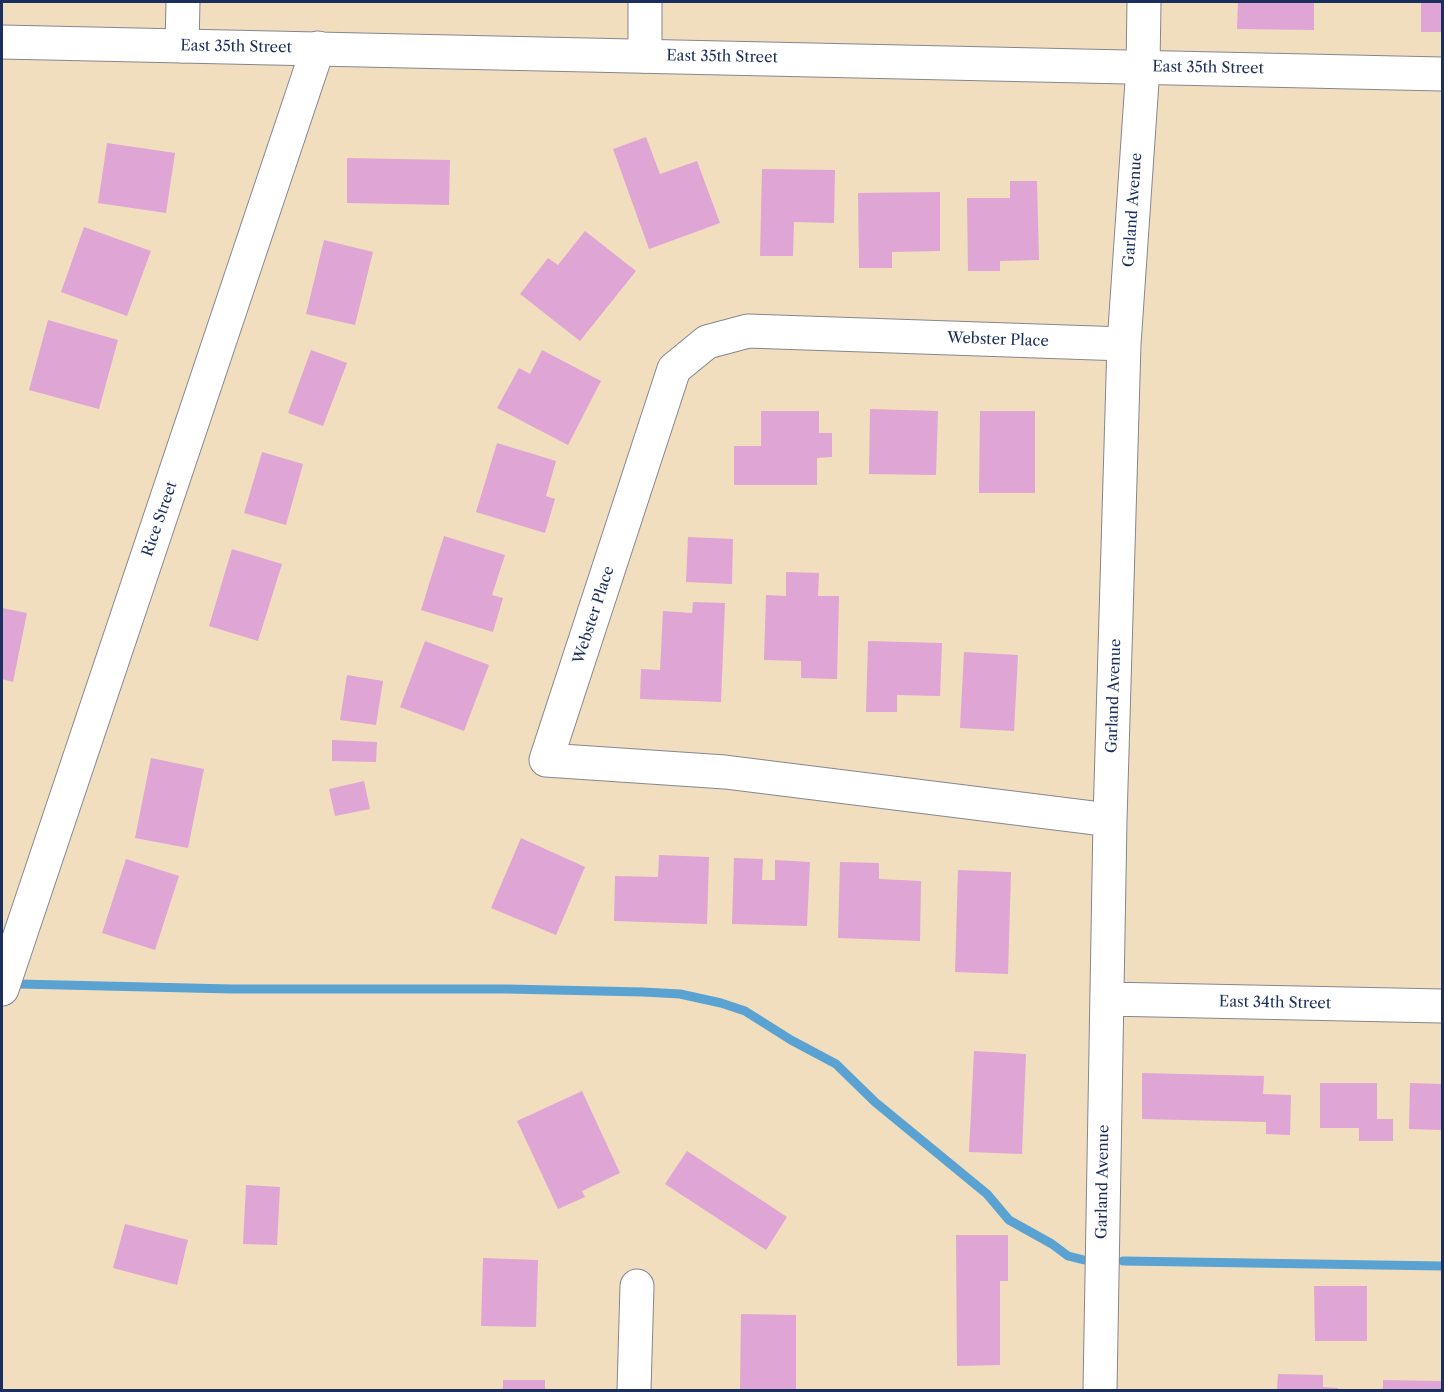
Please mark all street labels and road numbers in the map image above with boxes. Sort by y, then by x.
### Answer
street label: East 35th Street [180,37,292,57]
street label: East 35th Street [666,47,778,67]
street label: East 35th Street [1152,58,1264,78]
street label: Garland Avenue [1120,152,1146,268]
street label: Webster Place [947,329,1049,351]
street label: Rice Street [139,479,181,559]
street label: Webster Place [570,564,618,666]
street label: Garland Avenue [1103,638,1125,754]
street label: East 34th Street [1219,993,1331,1013]
street label: Garland Avenue [1093,1125,1113,1239]

